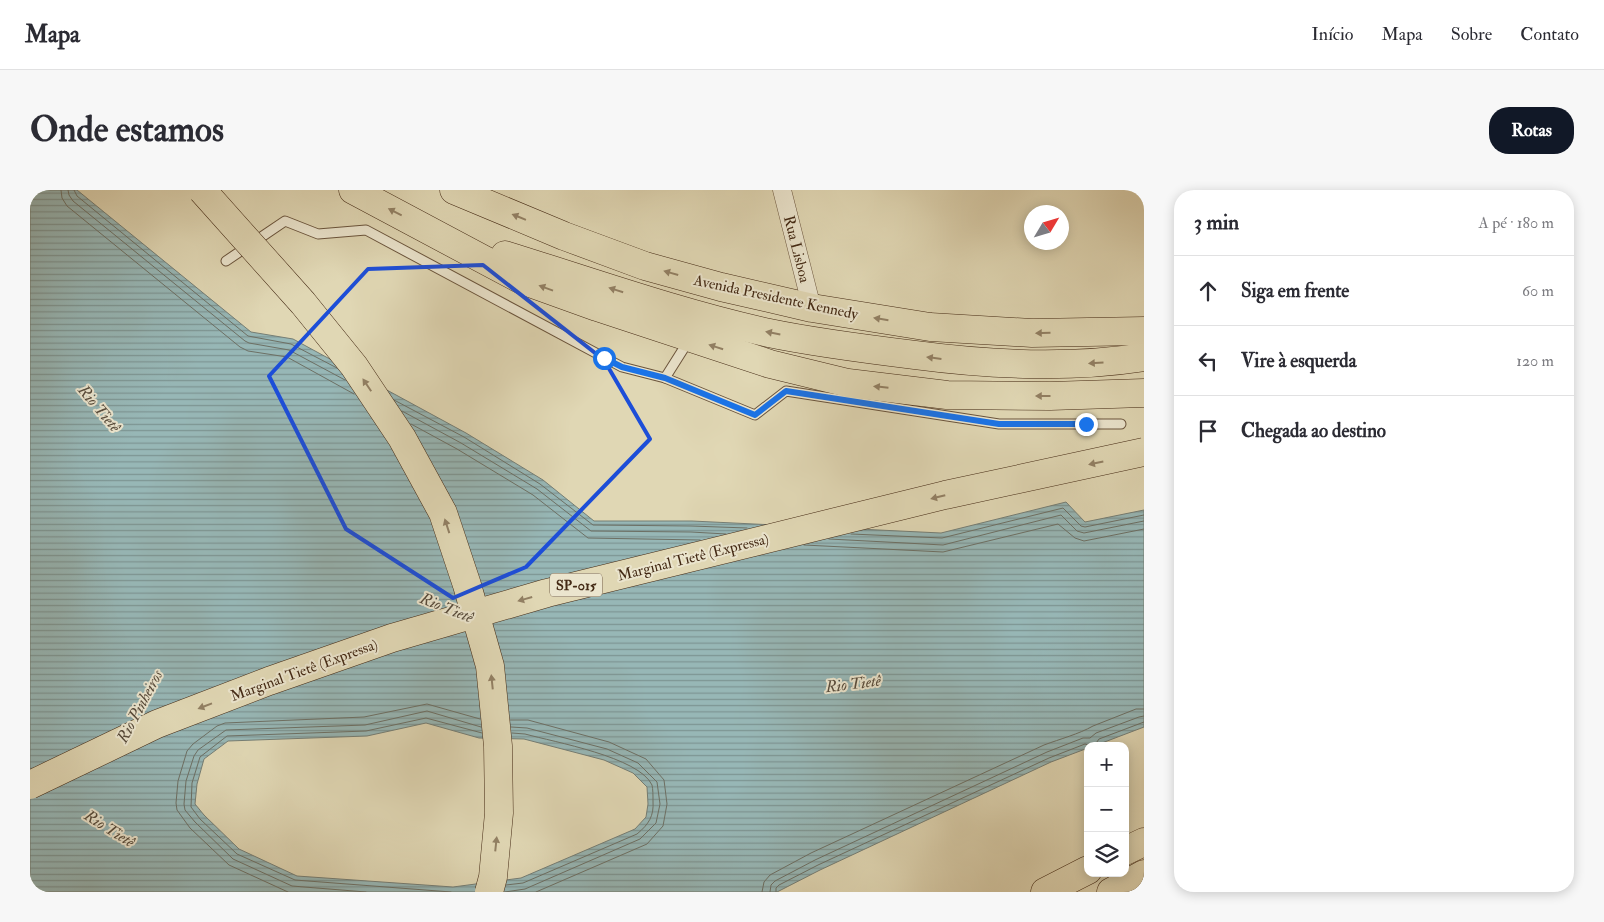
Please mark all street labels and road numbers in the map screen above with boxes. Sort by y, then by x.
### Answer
street label: Rua Lisboa [779,214,814,285]
street label: Avenida Presidente Kennedy [691,271,860,324]
street label: Marginal Tietê (Expressa) [615,529,771,586]
road number: SP-015 [550,574,602,596]
street label: Marginal Tietê (Expressa) [228,635,381,707]

